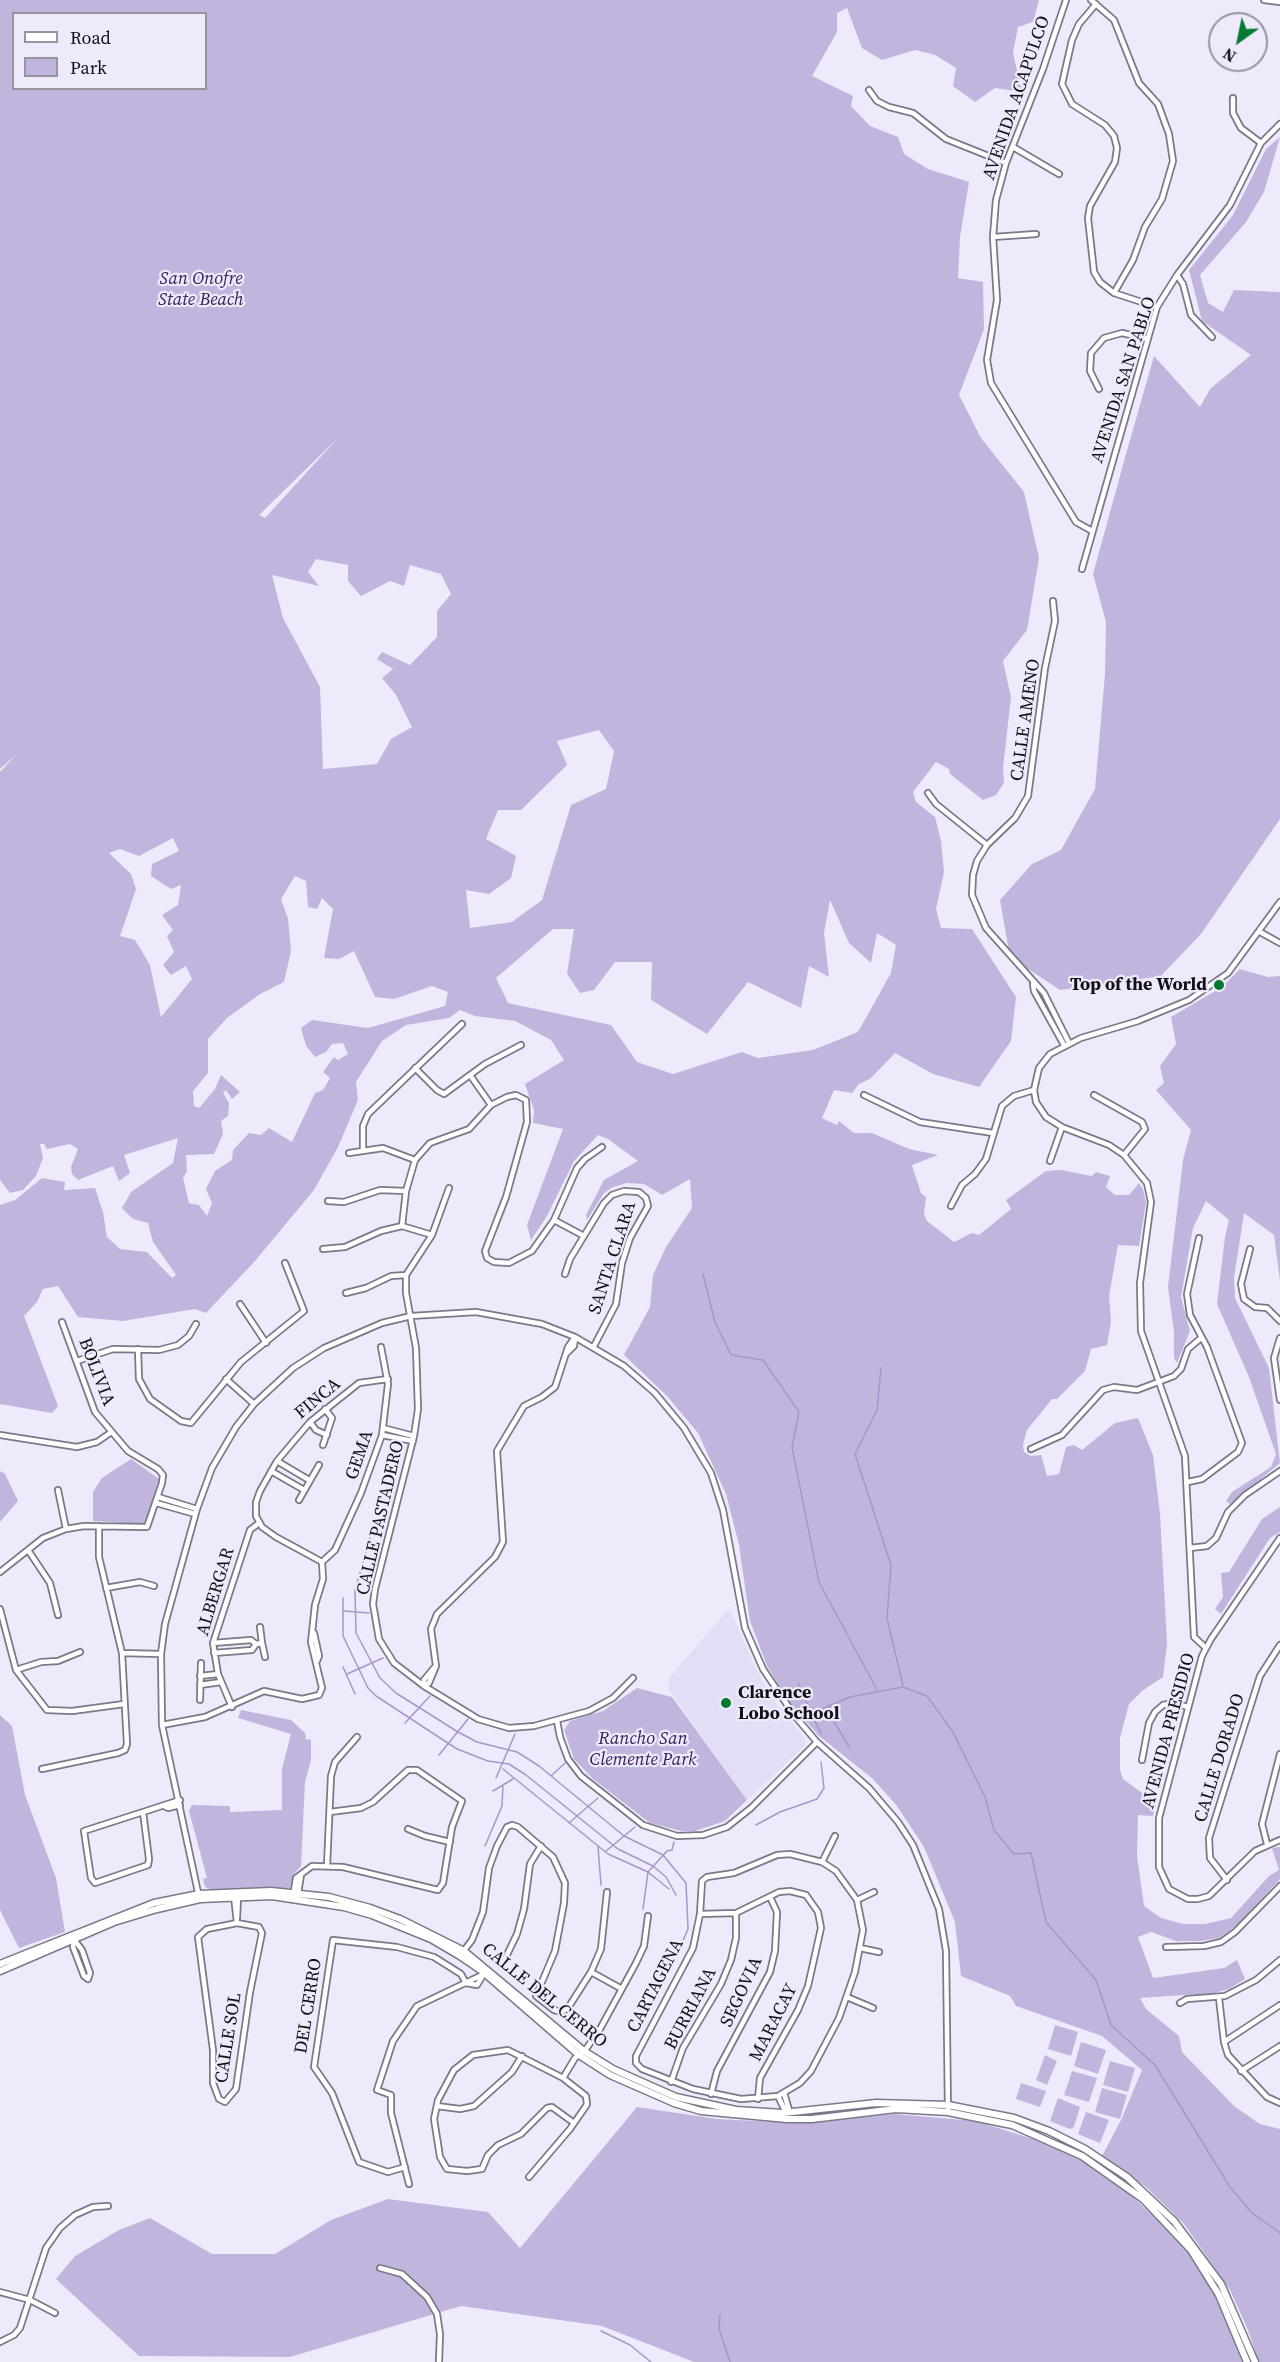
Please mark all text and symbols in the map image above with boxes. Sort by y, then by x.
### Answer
legend [12,12,207,90]
north arrow [1208,12,1268,72]
street label: AVENIDA ACAPULCO [979,13,1055,183]
text: Road [70,25,111,50]
text: N [1218,43,1240,68]
text: Park [70,55,107,80]
park label: San Onofre State Beach [158,268,244,310]
street label: AVENIDA SAN PABLO [1087,294,1161,466]
street label: CALLE AMENO [1007,657,1045,783]
place label: Top of the World [1070,974,1207,996]
marker: Top of the World [1212,978,1226,992]
street label: SANTA CLARA [585,1199,641,1317]
street label: BOLIVIA [73,1335,119,1409]
street label: FINCA [291,1374,345,1424]
street label: GEMA [341,1427,379,1483]
street label: CALLE PASTADERO [353,1439,409,1597]
street label: ALBERGAR [192,1545,240,1639]
street label: AVENIDA PRESIDIO [1138,1651,1200,1811]
place label: Clarence Lobo School [738,1682,840,1724]
street label: CALLE DORADO [1190,1691,1250,1825]
marker: Clarence Lobo School [719,1696,733,1710]
park label: Rancho San Clemente Park [589,1728,697,1770]
street label: CARTAGENA [623,1935,689,2037]
street label: CALLE DEL CERRO [477,1939,611,2053]
street label: SEGOVIA [716,1953,768,2031]
street label: DEL CERRO [291,1957,327,2055]
street label: BURRIANA [660,1964,722,2054]
street label: MARACAY [745,1981,803,2065]
street label: CALLE SOL [211,1991,247,2085]

